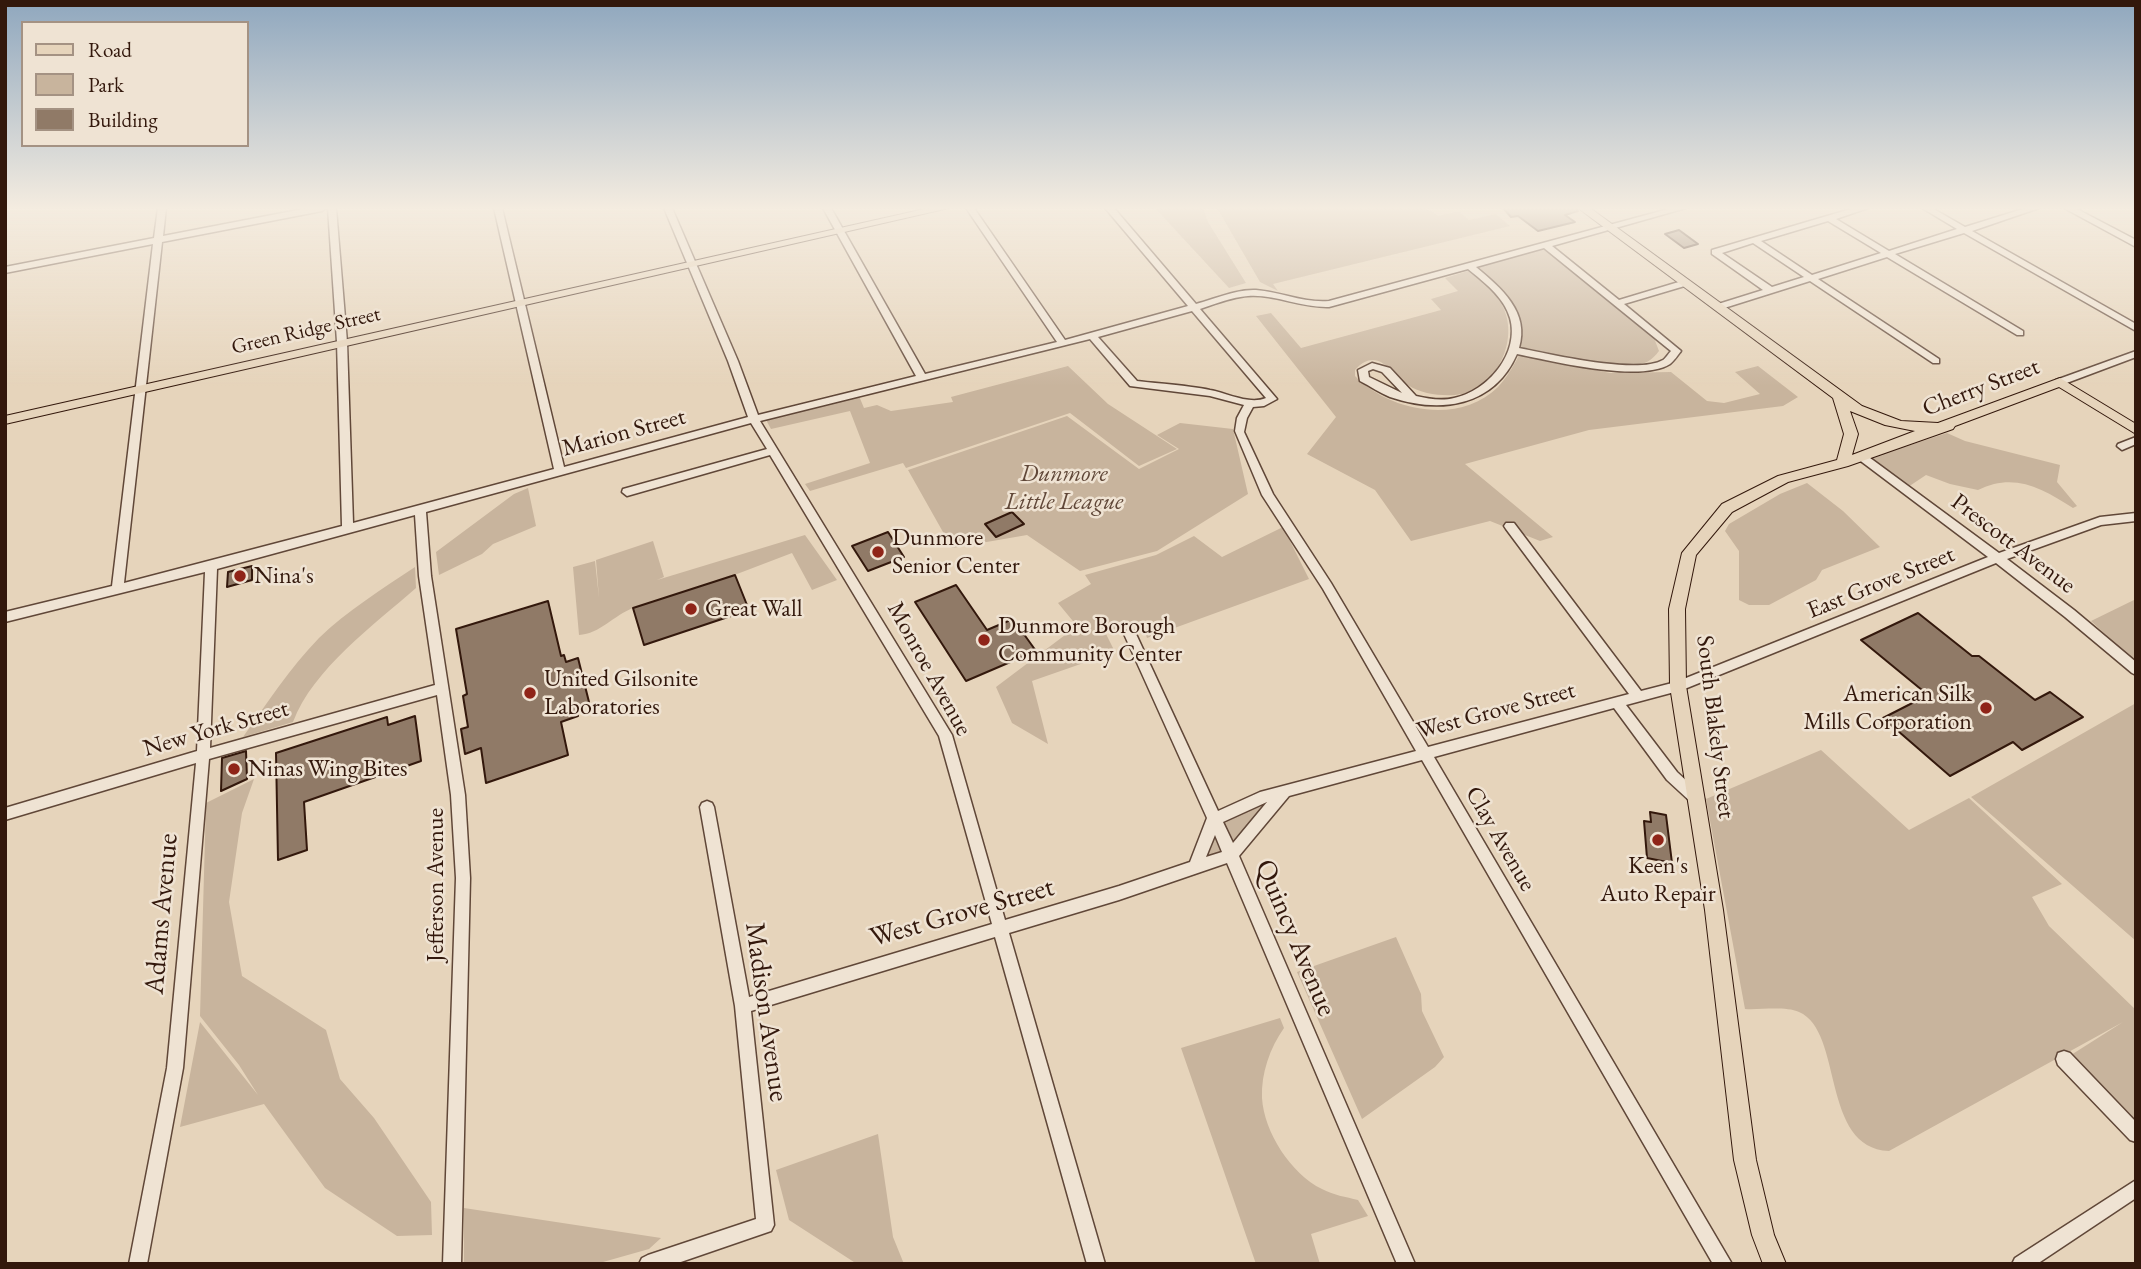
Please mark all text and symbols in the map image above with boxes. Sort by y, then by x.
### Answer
legend [21,21,248,147]
text: Road [88,36,132,63]
text: Park [88,71,124,98]
text: Building [88,106,158,133]
street label: Green Ridge Street [229,302,383,360]
street label: Cherry Street [1919,353,2043,423]
street label: Marion Street [559,403,689,463]
park label: Dunmore Little League [1005,460,1123,516]
street label: Prescott Avenue [1945,488,2081,600]
place label: Dunmore Senior Center [892,524,1020,580]
street label: East Grove Street [1803,540,1959,626]
marker: Dunmore Senior Center [870,544,886,560]
place label: Nina's [254,562,314,590]
marker: Nina's [232,568,248,584]
place label: Great Wall [705,595,802,623]
street label: Monroe Avenue [880,597,978,741]
marker: Great Wall [683,601,699,617]
place label: Dunmore Borough Community Center [998,612,1182,668]
marker: Dunmore Borough Community Center [976,632,992,648]
street label: South Blakely Street [1689,634,1741,820]
place label: United Gilsonite Laboratories [544,665,698,721]
street label: West Grove Street [1414,676,1578,746]
place label: American Silk Mills Corporation [1804,680,1972,736]
marker: United Gilsonite Laboratories [522,685,538,701]
street label: New York Street [140,695,292,763]
marker: American Silk Mills Corporation [1978,700,1994,716]
place label: Ninas Wing Bites [248,755,408,783]
marker: Ninas Wing Bites [226,761,242,777]
street label: Clay Avenue [1458,781,1542,897]
street label: Jefferson Avenue [422,808,450,962]
street label: Adams Avenue [138,832,186,996]
marker: Keen's Auto Repair [1650,832,1666,848]
place label: Keen's Auto Repair [1600,852,1716,908]
street label: Quincy Avenue [1247,855,1343,1021]
street label: West Grove Street [866,871,1058,955]
street label: Madison Avenue [737,920,795,1104]

